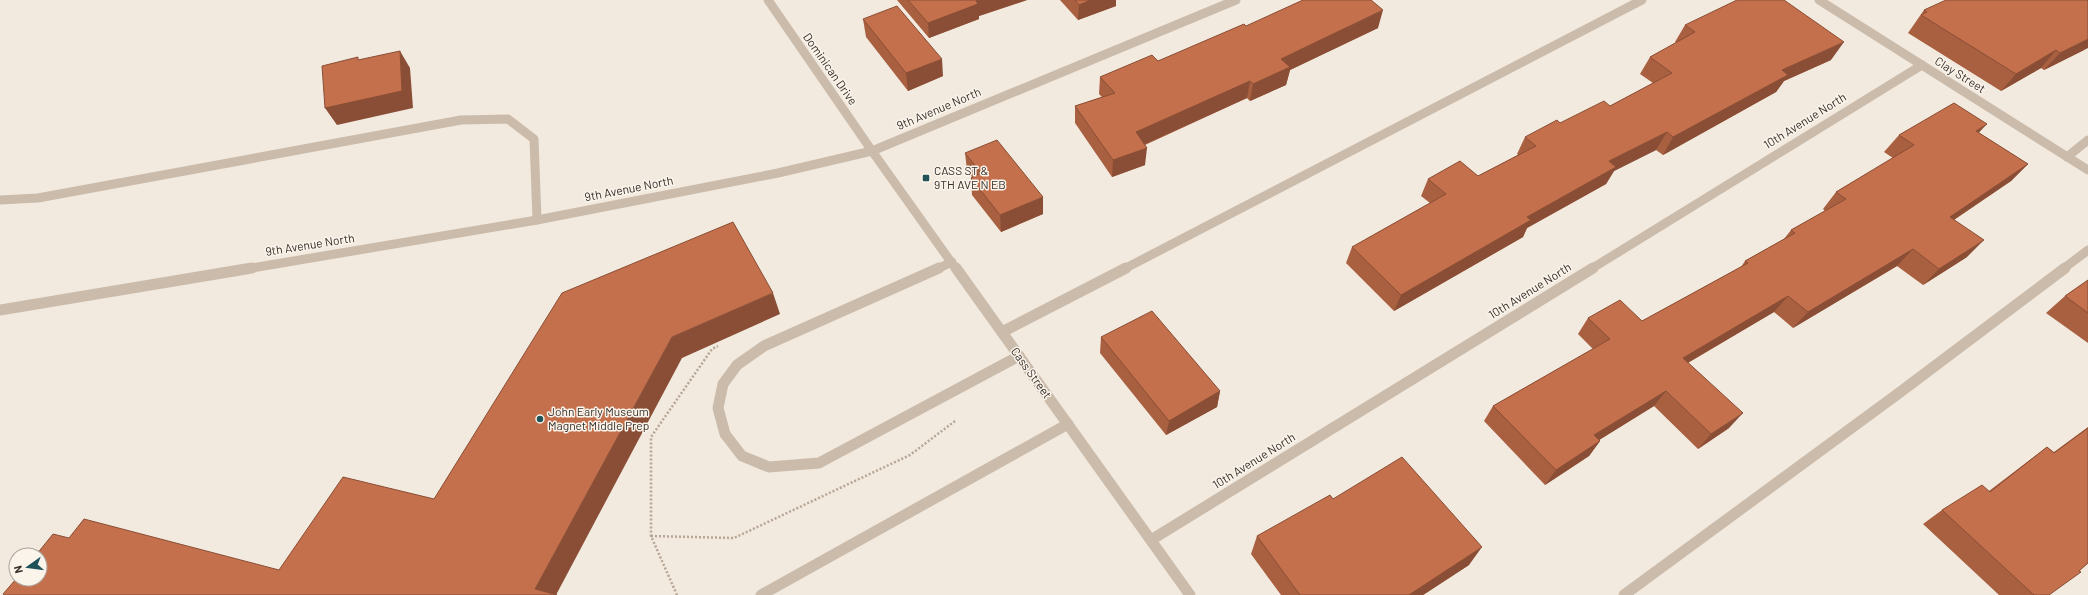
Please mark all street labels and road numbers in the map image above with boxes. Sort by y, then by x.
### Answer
street label: Dominican Drive [801,30,861,107]
street label: Clay Street [1933,53,1988,95]
street label: 9th Avenue North [894,84,983,132]
street label: 10th Avenue North [1761,89,1848,151]
street label: 9th Avenue North [583,173,674,203]
street label: 9th Avenue North [264,230,355,258]
street label: 10th Avenue North [1486,259,1573,321]
street label: Cass Street [1009,344,1055,401]
street label: 10th Avenue North [1210,429,1297,491]

